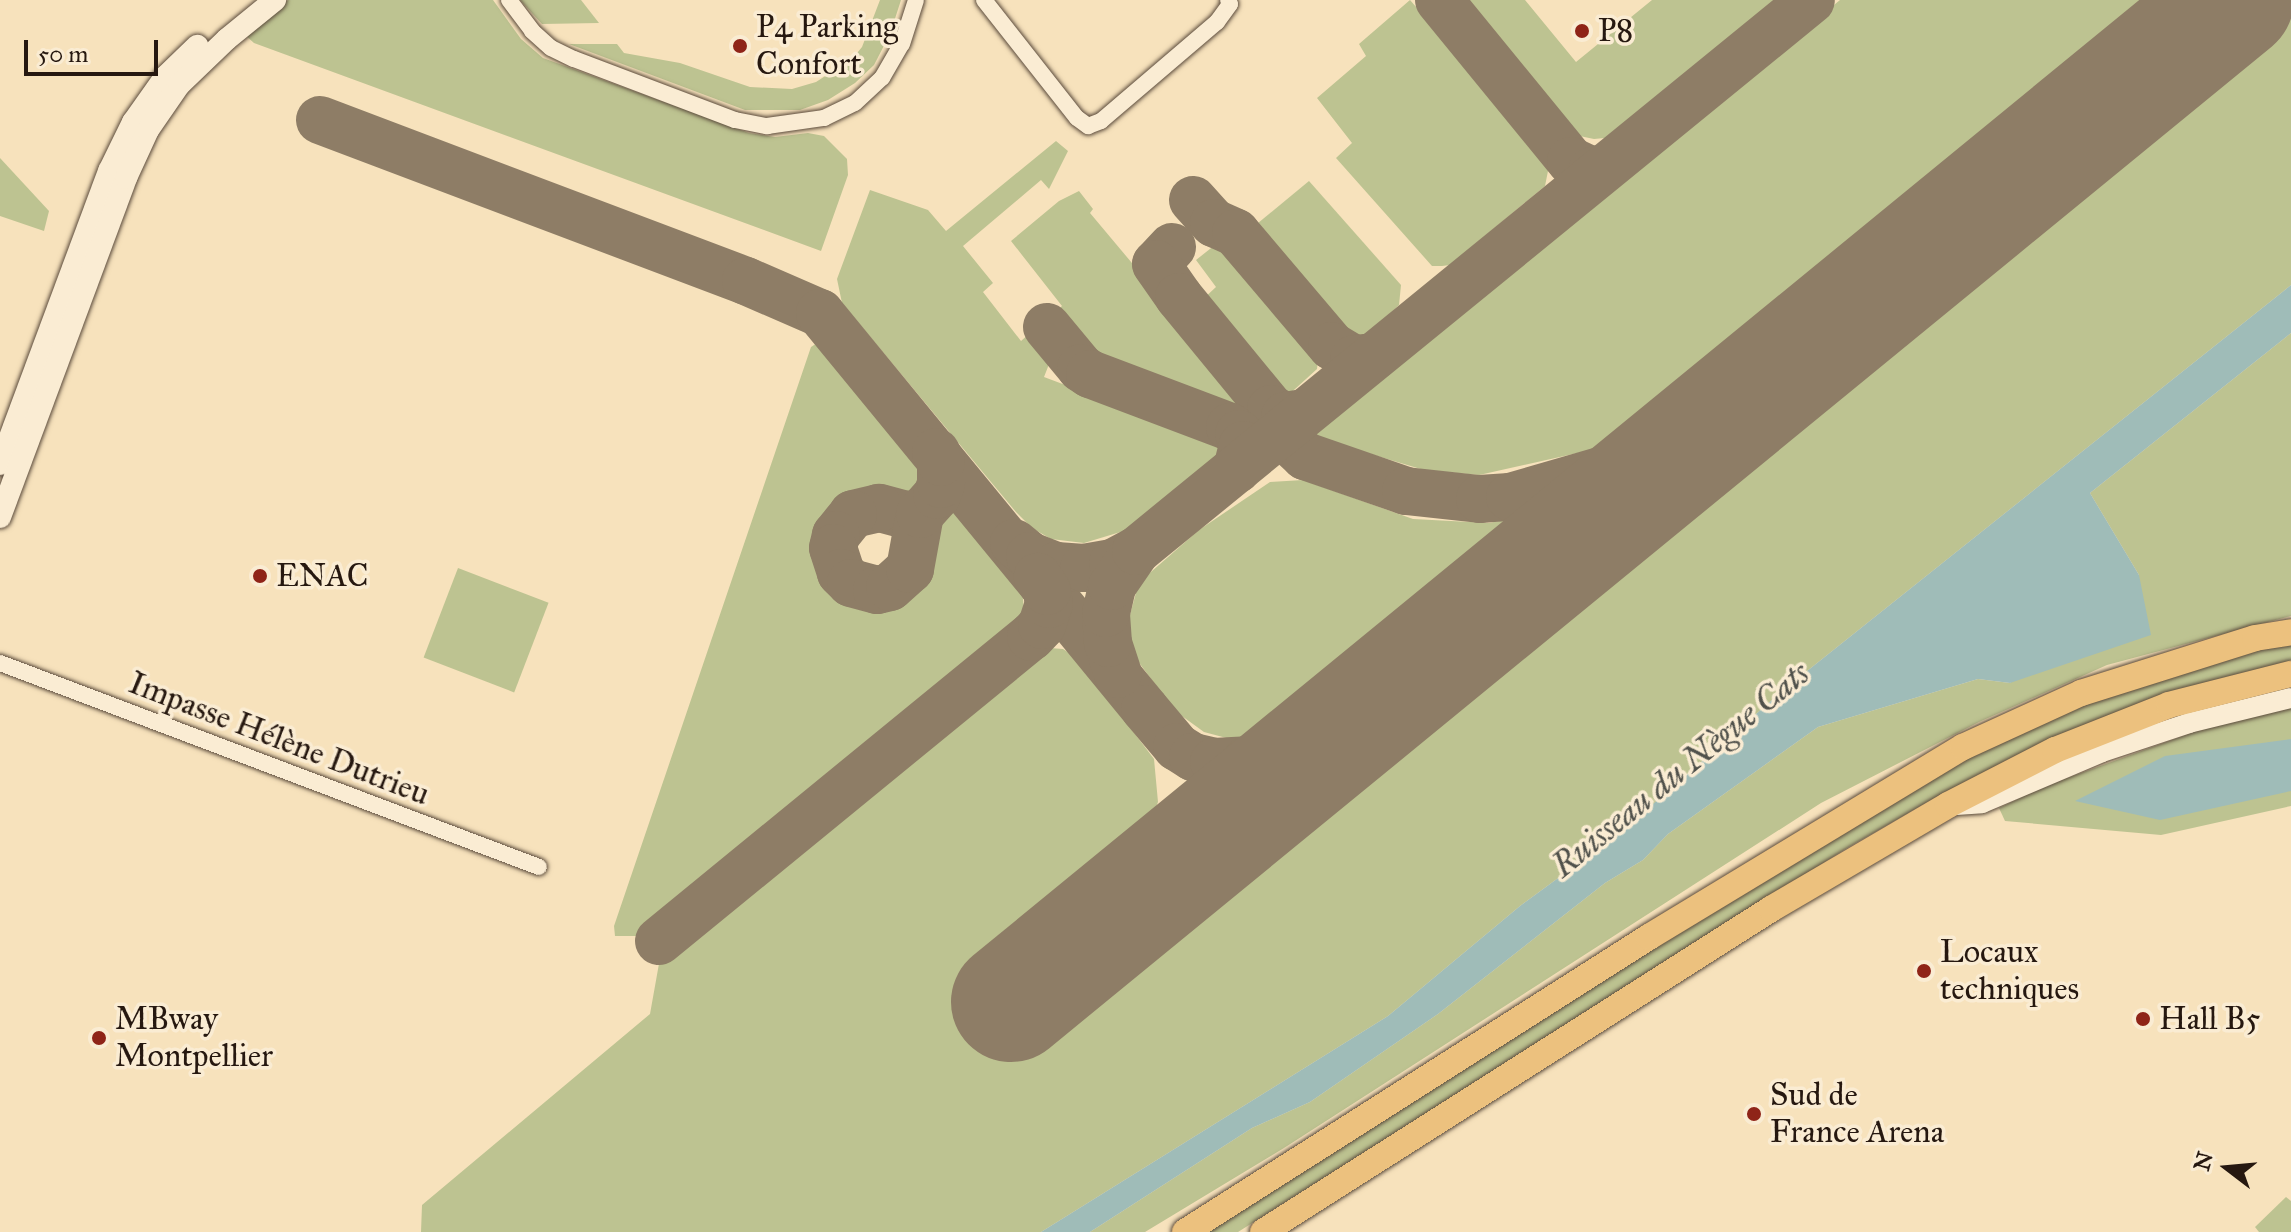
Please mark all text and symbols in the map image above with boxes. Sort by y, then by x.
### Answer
place label: P4 Parking Confort [756,9,898,84]
place label: P8 [1598,12,1633,50]
marker: P8 [1573,22,1591,40]
scale bar [28,24,162,74]
marker: P4 Parking Confort [731,37,749,55]
text: 50 m [38,39,88,69]
place label: ENAC [276,557,368,595]
marker: ENAC [251,567,269,585]
water label: Ruisseau du Nègue Cats [1543,653,1817,885]
street label: Impasse Hélène Dutrieu [123,664,435,814]
place label: Locaux techniques [1940,934,2079,1009]
marker: Locaux techniques [1915,962,1933,980]
place label: Hall B5 [2159,1000,2260,1038]
place label: MBway Montpellier [115,1001,273,1076]
marker: Hall B5 [2134,1010,2152,1028]
marker: MBway Montpellier [90,1029,108,1047]
place label: Sud de France Arena [1770,1077,1944,1152]
marker: Sud de France Arena [1745,1105,1763,1123]
north arrow [2187,1128,2267,1208]
text: N [2188,1149,2219,1174]

